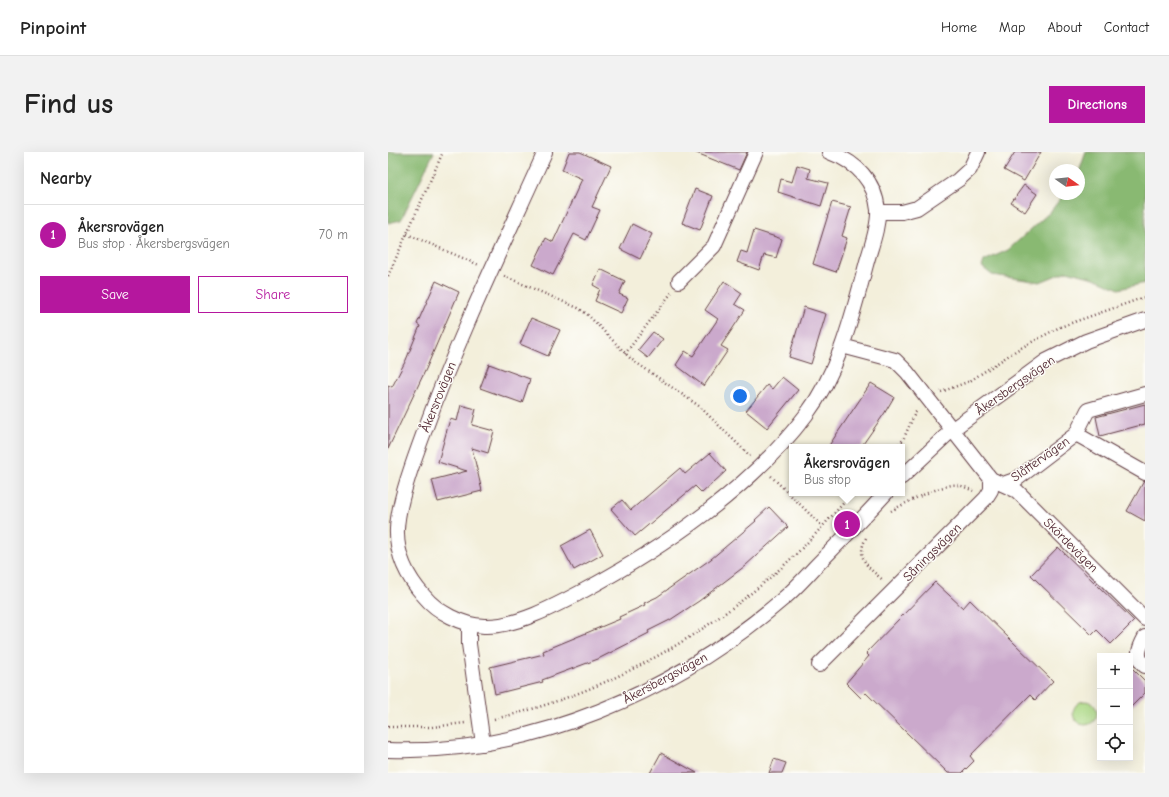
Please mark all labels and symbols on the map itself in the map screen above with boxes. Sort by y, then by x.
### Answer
north arrow [1049,164,1085,200]
street label: Åkersbergsvägen [972,351,1058,418]
street label: Åkersrovägen [416,359,459,434]
your location [730,386,750,406]
street label: Slåttervägen [1008,433,1072,485]
pin: 1 [834,509,860,539]
street label: Skördevägen [1041,515,1101,575]
street label: Såningsvägen [900,520,964,584]
street label: Åkersbergsvägen [620,649,710,707]

